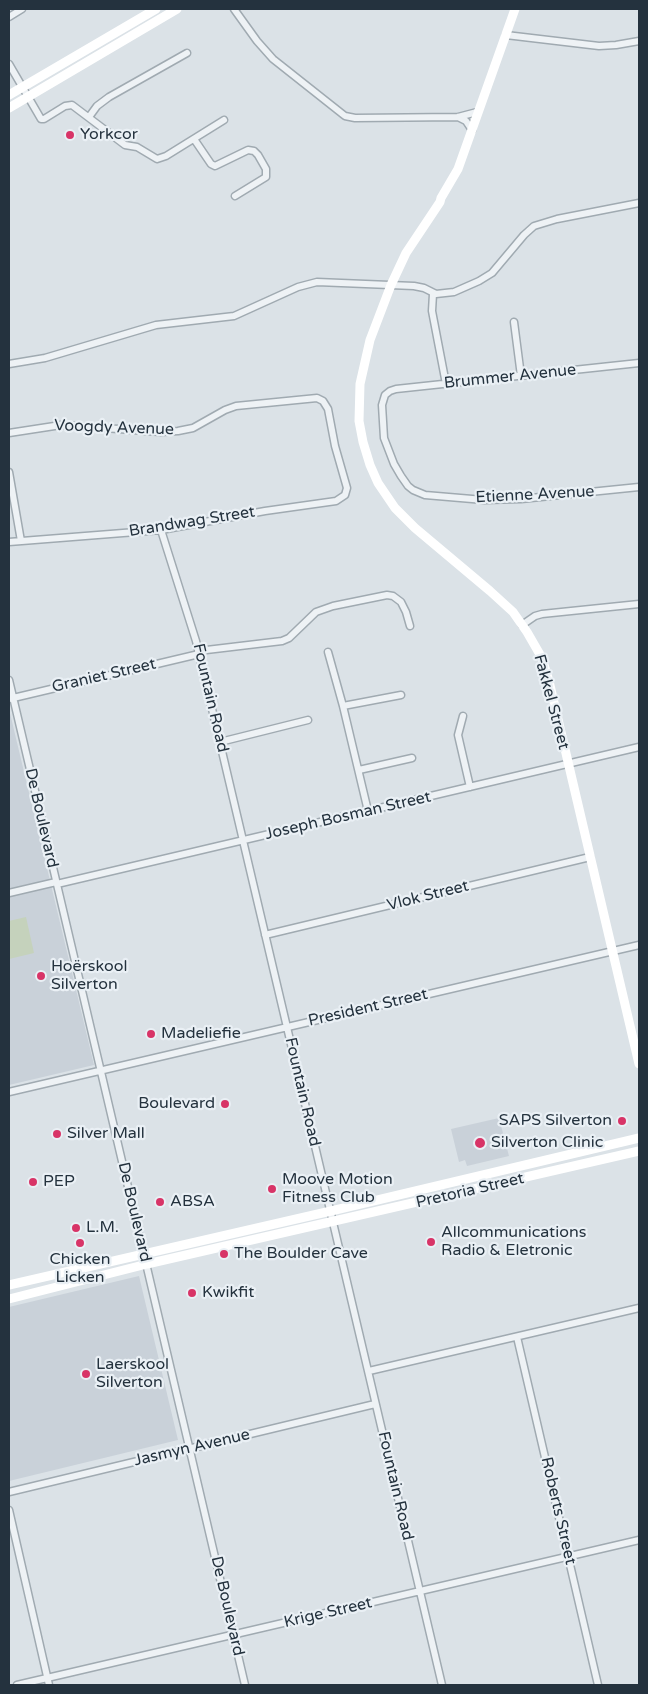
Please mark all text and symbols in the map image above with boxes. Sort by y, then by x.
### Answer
place label: Yorkcor [80,125,138,145]
marker: Yorkcor [64,129,76,141]
street label: Brummer Avenue [443,361,577,393]
street label: Voogdy Avenue [54,416,174,440]
street label: Etienne Avenue [475,482,595,508]
street label: Brandwag Street [128,503,256,541]
street label: Fountain Road [188,642,232,754]
street label: Fakkel Street [529,652,573,752]
street label: Graniet Street [50,655,158,697]
street label: De Boulevard [20,766,62,870]
street label: Joseph Bosman Street [263,788,433,844]
street label: Vlok Street [385,877,471,915]
place label: Hoërskool Silverton [51,957,127,995]
marker: Hoërskool Silverton [35,970,47,982]
street label: President Street [306,985,430,1031]
place label: Madeliefie [161,1024,241,1044]
marker: Madeliefie [145,1028,157,1040]
street label: Fountain Road [280,1036,324,1148]
place label: Boulevard [138,1094,215,1114]
marker: Boulevard [219,1098,231,1110]
place label: SAPS Silverton [499,1111,612,1131]
marker: SAPS Silverton [616,1115,628,1127]
place label: Silver Mall [67,1124,145,1144]
marker: Silver Mall [51,1128,63,1140]
place label: Silverton Clinic [491,1133,603,1153]
marker: Silverton Clinic [473,1136,487,1150]
street label: De Boulevard [113,1160,155,1264]
street label: Pretoria Street [414,1169,526,1213]
place label: Moove Motion Fitness Club [282,1170,393,1208]
place label: PEP [43,1172,75,1192]
marker: PEP [27,1176,39,1188]
marker: Moove Motion Fitness Club [266,1183,278,1195]
place label: ABSA [170,1192,215,1212]
marker: ABSA [154,1196,166,1208]
place label: L.M. [86,1218,119,1238]
marker: L.M. [70,1222,82,1234]
place label: Allcommunications Radio & Eletronic [441,1223,586,1261]
marker: Allcommunications Radio & Eletronic [425,1236,437,1248]
marker: Chicken Licken [74,1237,86,1249]
place label: The Boulder Cave [234,1244,368,1264]
marker: The Boulder Cave [218,1248,230,1260]
place label: Chicken Licken [50,1250,110,1288]
place label: Kwikfit [202,1283,254,1303]
marker: Kwikfit [186,1287,198,1299]
place label: Laerskool Silverton [96,1355,169,1393]
marker: Laerskool Silverton [80,1368,92,1380]
street label: Jasmyn Avenue [132,1425,252,1471]
street label: Fountain Road [373,1430,417,1542]
street label: Roberts Street [536,1455,580,1567]
street label: De Boulevard [206,1554,248,1658]
street label: Krige Street [282,1594,374,1632]

